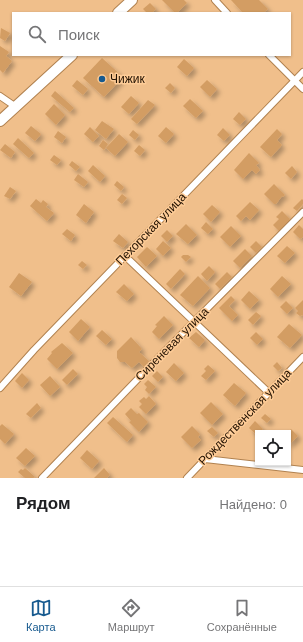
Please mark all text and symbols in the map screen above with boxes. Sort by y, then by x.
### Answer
search box [12,12,291,56]
icon: search [26,23,48,45]
text: Поиск [58,26,100,43]
place label: Чижик [110,72,145,86]
marker: Чижик [97,74,107,84]
street label: Пехорская улица [113,190,189,268]
street label: Сиреневая улица [132,304,212,384]
street label: Рождественская улица [196,366,295,468]
map controls [255,430,291,466]
button: locate [255,430,291,466]
text: Рядом [16,494,71,513]
text: Найдено: 0 [219,497,287,512]
tab: Карта [26,597,56,633]
tab: Маршрут [108,597,155,633]
tab: Сохранённые [207,597,277,633]

